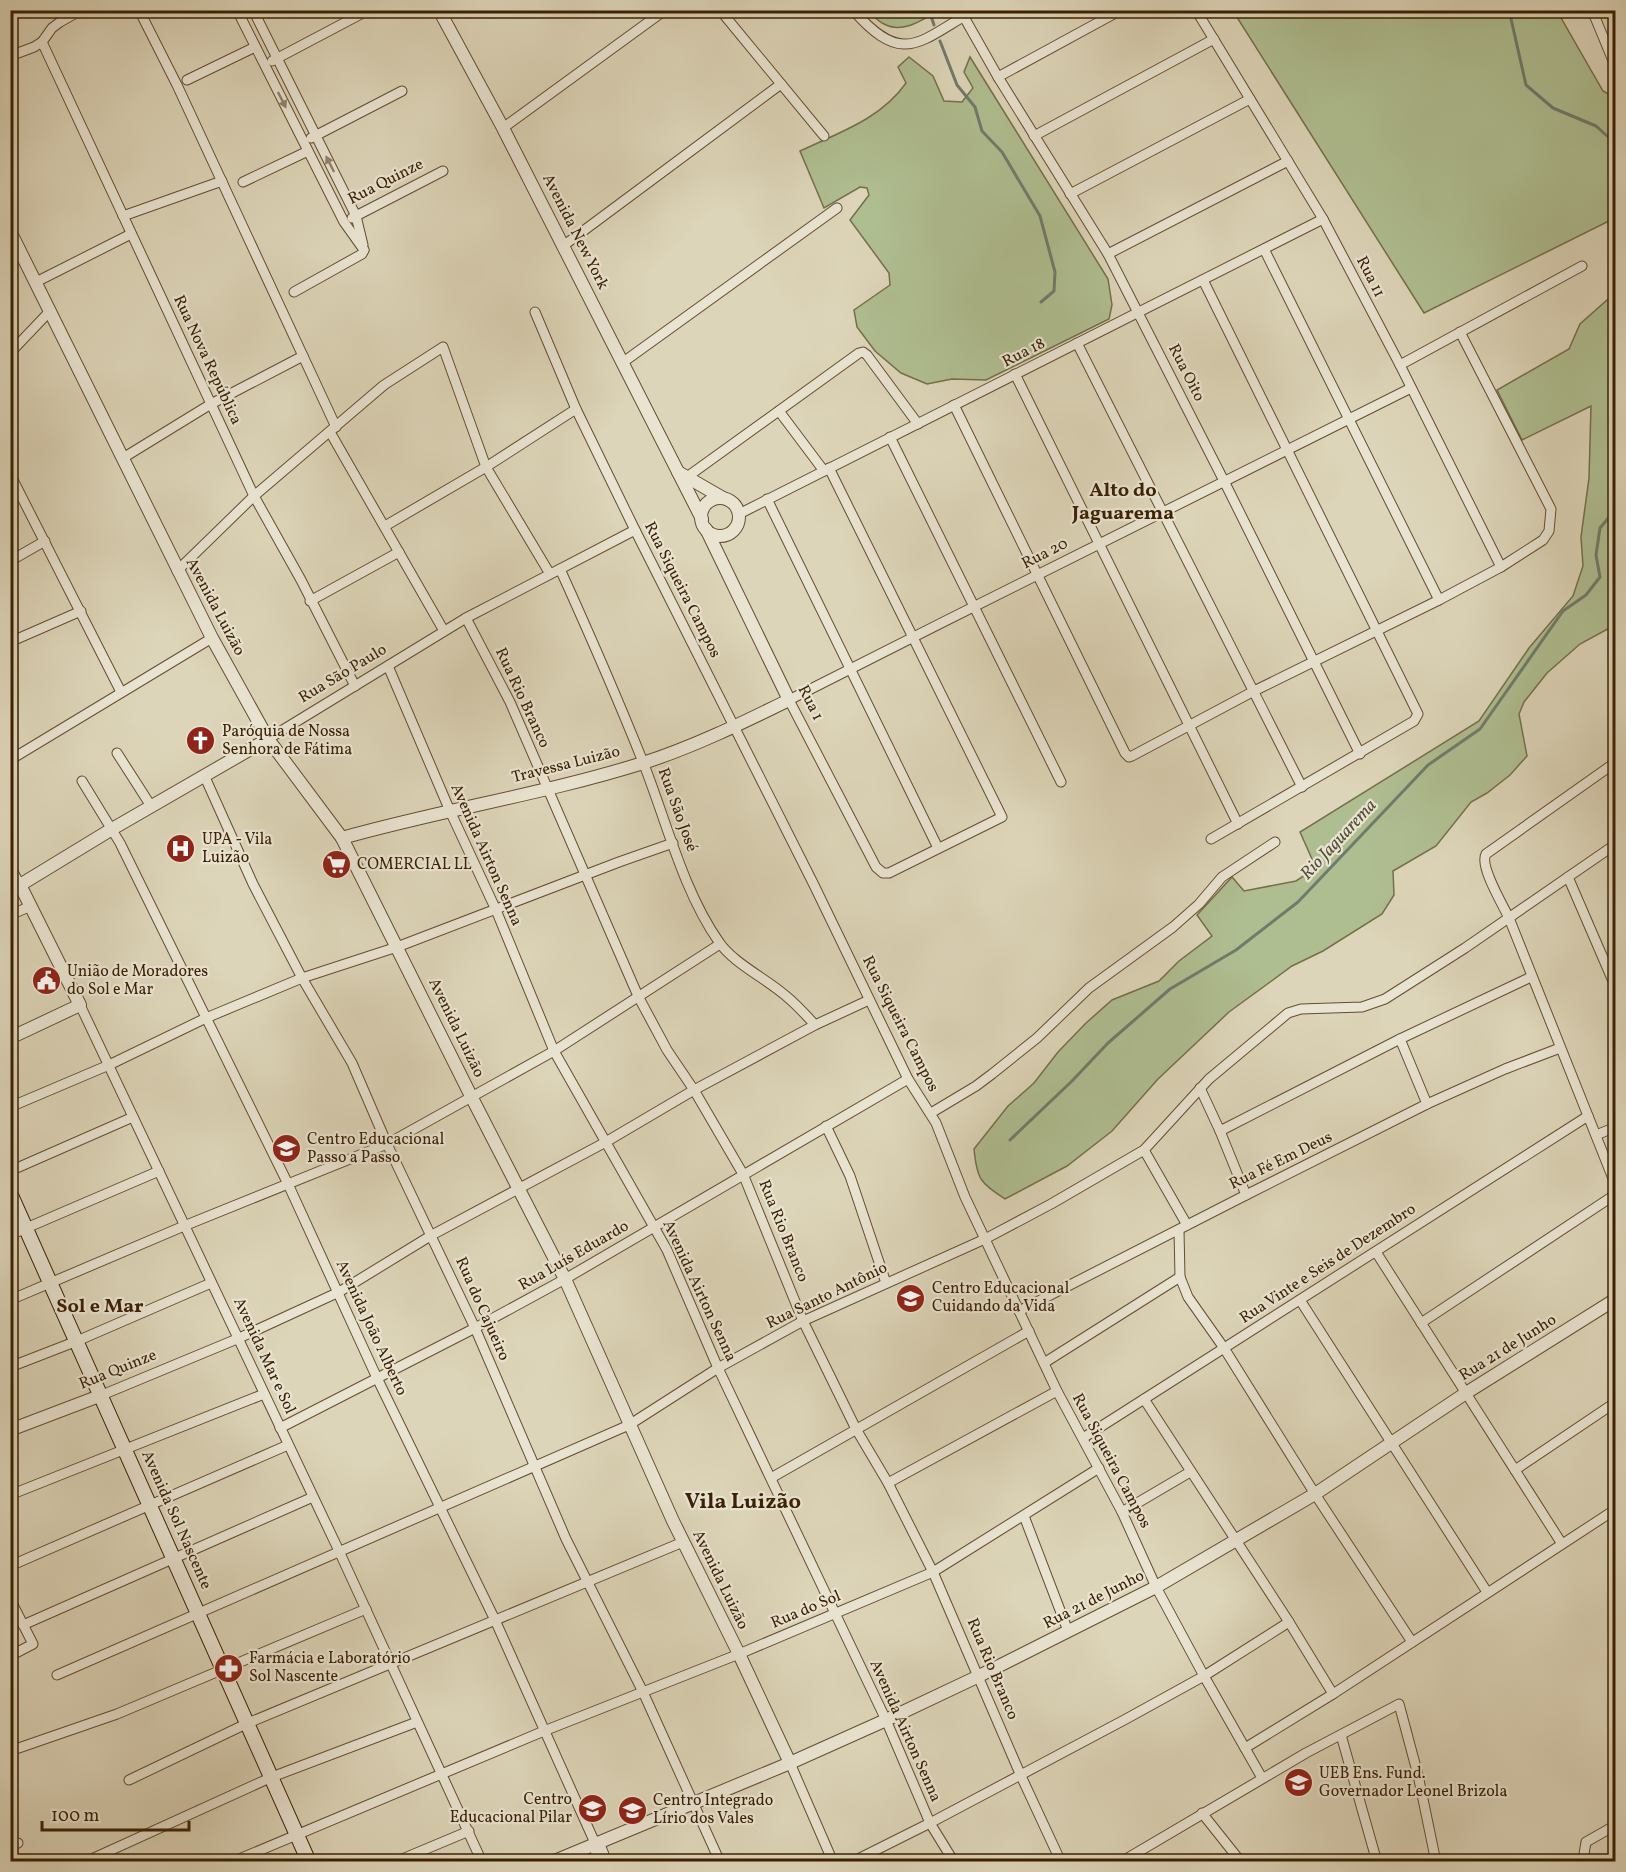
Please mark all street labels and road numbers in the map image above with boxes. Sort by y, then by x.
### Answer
street label: Rua Quinze [345,154,427,210]
street label: Avenida New York [536,170,614,294]
street label: Rua 11 [1350,253,1390,301]
street label: Rua Nova República [167,292,247,428]
street label: Rua 18 [999,333,1049,373]
street label: Rua Oito [1162,341,1210,405]
street label: Rua Siqueira Campos [638,518,726,662]
street label: Rua 20 [1018,533,1072,575]
street label: Avenida Luizão [180,554,250,660]
street label: Rua São Paulo [295,639,391,709]
street label: Rua Rio Branco [489,644,555,752]
street label: Rua 1 [792,681,828,725]
street label: Travessa Luizão [510,741,622,789]
street label: Rua São José [652,765,702,855]
street label: Avenida Airton Senna [445,780,527,930]
street label: Rua Siqueira Campos [856,952,944,1096]
street label: Avenida Luizão [422,975,490,1081]
street label: Rua Fé Em Deus [1226,1126,1336,1195]
street label: Rua Rio Branco [752,1177,814,1285]
street label: Rua Vinte e Seis de Dezembro [1235,1199,1421,1329]
street label: Rua Luís Eduardo [515,1216,633,1296]
street label: Avenida Airton Senna [657,1217,741,1365]
street label: Rua do Cajueiro [449,1254,515,1364]
street label: Avenida João Alberto [330,1257,412,1399]
street label: Rua Santo Antônio [763,1257,891,1335]
street label: Avenida Mar e Sol [227,1294,301,1418]
street label: Rua 21 de Junho [1455,1309,1561,1387]
street label: Rua Quinze [76,1344,160,1396]
street label: Rua Siqueira Campos [1066,1390,1156,1532]
street label: Avenida Sol Nascente [135,1447,217,1593]
street label: Avenida Luizão [686,1527,754,1633]
street label: Rua 21 de Junho [1040,1565,1148,1635]
street label: Rua do Sol [768,1585,844,1635]
street label: Rua Rio Branco [961,1615,1023,1723]
street label: Avenida Airton Senna [864,1656,946,1806]

